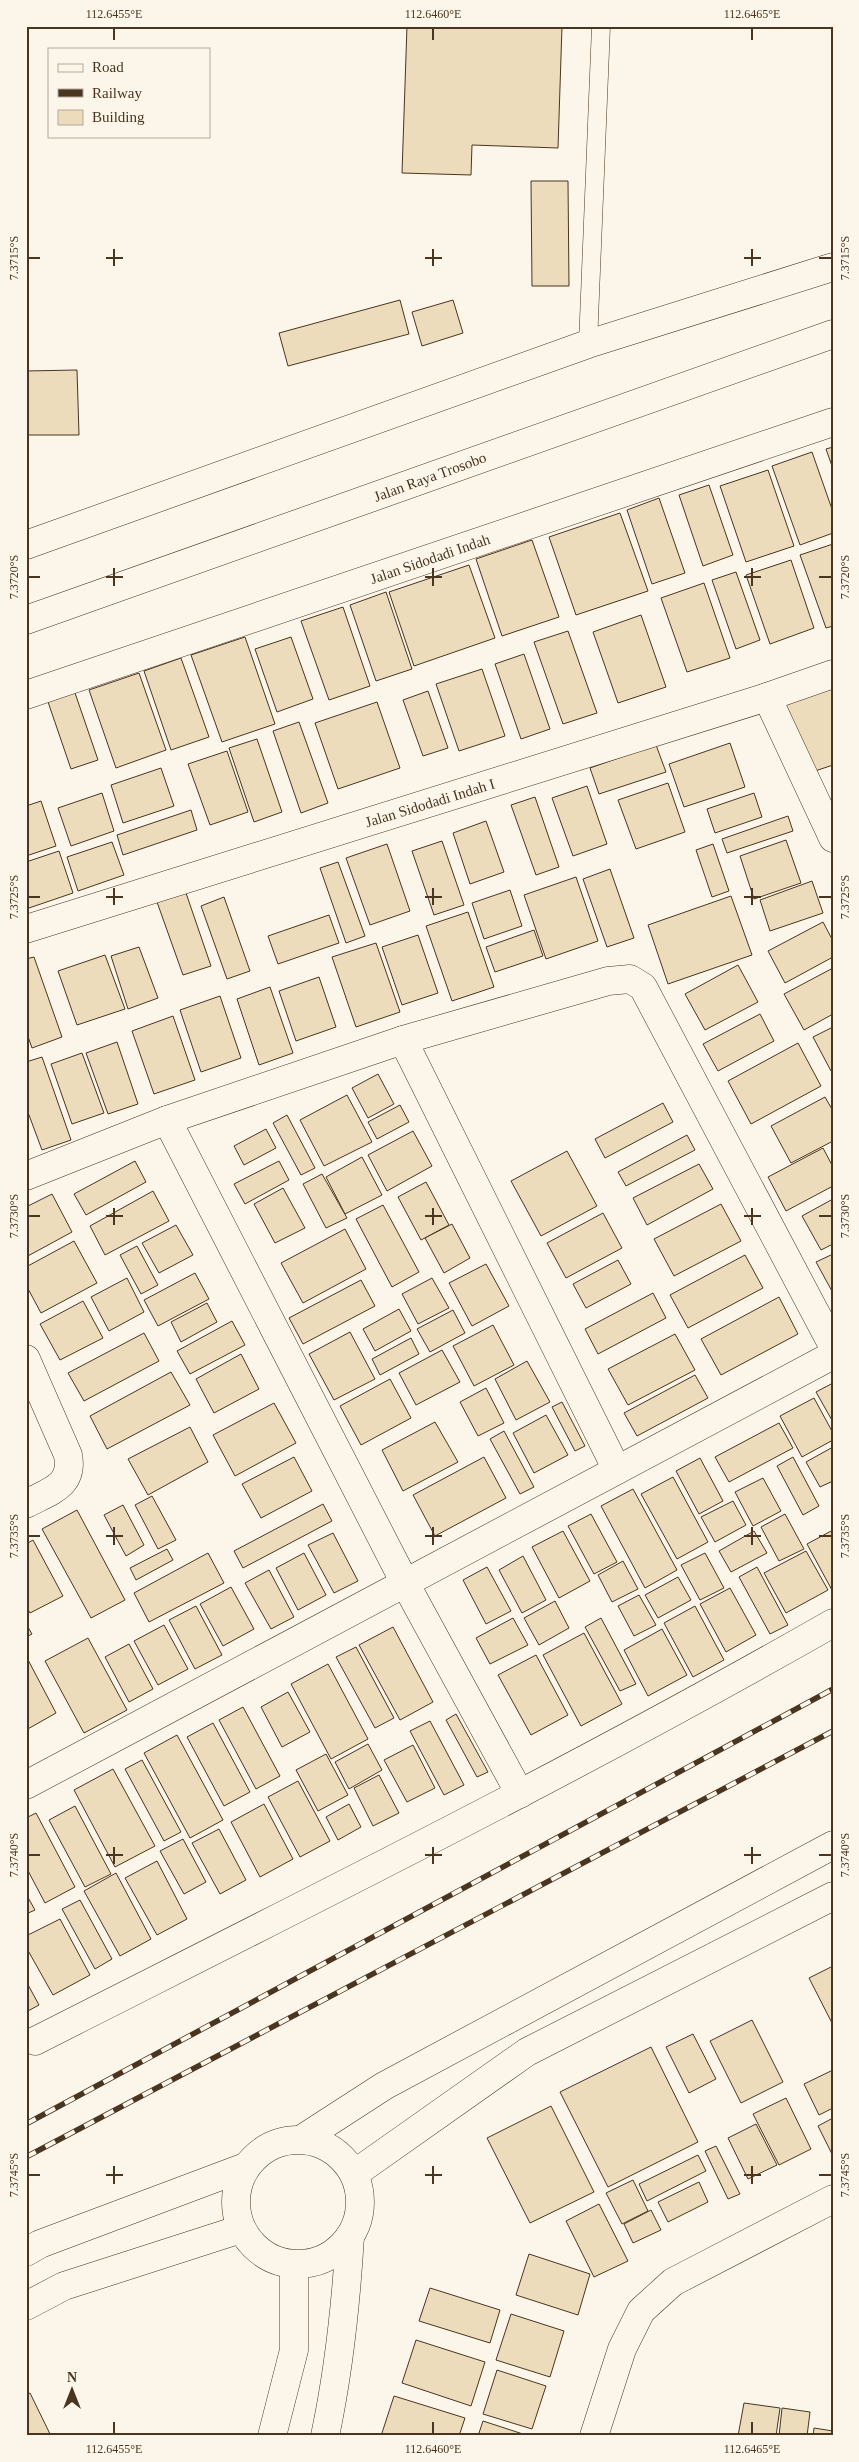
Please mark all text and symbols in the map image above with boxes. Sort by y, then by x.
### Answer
text: 112.6455°E [86,7,142,21]
text: 112.6460°E [405,7,461,21]
text: 112.6465°E [724,7,780,21]
legend [48,48,210,138]
text: Road [92,59,124,75]
text: Railway [92,85,142,101]
text: Building [92,109,145,125]
text: 7.3715°S [7,236,21,280]
text: 7.3715°S [838,236,852,280]
street label: Jalan Raya Trosobo [372,449,488,505]
street label: Jalan Sidodadi Indah [368,531,493,587]
text: 7.3720°S [7,555,21,599]
text: 7.3720°S [838,555,852,599]
street label: Jalan Sidodadi Indah I [363,776,497,830]
text: 7.3725°S [7,875,21,919]
text: 7.3725°S [838,875,852,919]
text: 7.3730°S [7,1194,21,1238]
text: 7.3730°S [838,1194,852,1238]
text: 7.3735°S [7,1514,21,1558]
text: 7.3735°S [838,1514,852,1558]
text: 7.3740°S [7,1833,21,1877]
text: 7.3740°S [838,1833,852,1877]
text: 7.3745°S [7,2153,21,2197]
text: 7.3745°S [838,2153,852,2197]
north arrow [48,2364,98,2414]
text: N [67,2370,77,2385]
text: 112.6455°E [86,2442,142,2456]
text: 112.6460°E [405,2442,461,2456]
text: 112.6465°E [724,2442,780,2456]

